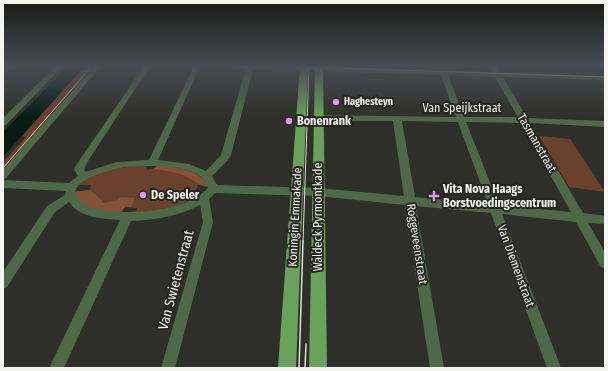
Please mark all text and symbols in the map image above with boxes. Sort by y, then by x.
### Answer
place label: Haghesteyn [344,96,393,108]
marker: Haghesteyn [331,97,341,107]
street label: Van Speijkstraat [423,101,502,115]
street label: Tasmanstraat [514,111,560,175]
place label: Bonenrank [297,114,352,128]
marker: Bonenrank [284,116,294,126]
street label: Waldeck Pyrmontkade [311,163,325,271]
street label: Koningin Emmakade [285,167,305,267]
place label: Vita Nova Haags Borstvoedingscentrum [442,182,556,210]
place label: De Speler [151,188,200,202]
marker: De Speler [138,190,148,200]
marker: Vita Nova Haags Borstvoedingscentrum [428,190,440,202]
street label: Roggeveenstraat [404,203,430,285]
street label: Van Diemenstraat [495,223,537,309]
street label: Van Swietenstraat [155,228,198,332]

